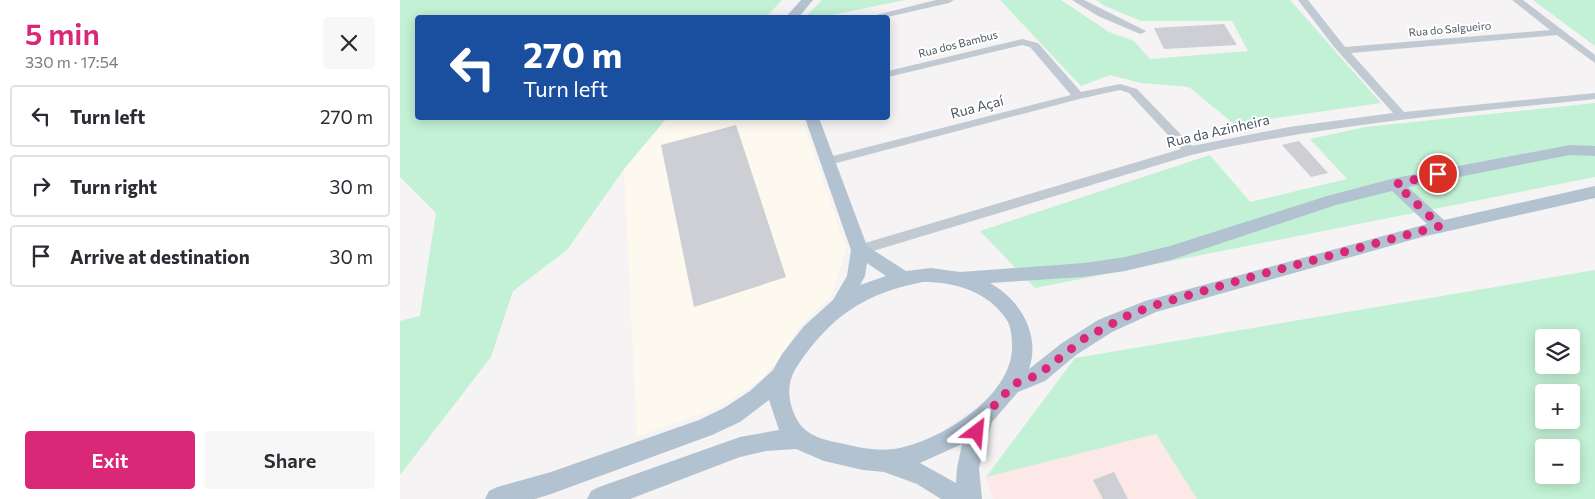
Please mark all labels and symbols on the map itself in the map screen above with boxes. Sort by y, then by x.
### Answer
street label: Rua do Salgueiro [1408,18,1492,39]
street label: Rua dos Bambus [917,27,999,60]
street label: Rua Açaí [948,91,1006,122]
street label: Rua da Azinheira [1165,110,1271,151]
pin [1417,153,1459,195]
position arrow [950,405,1002,457]

